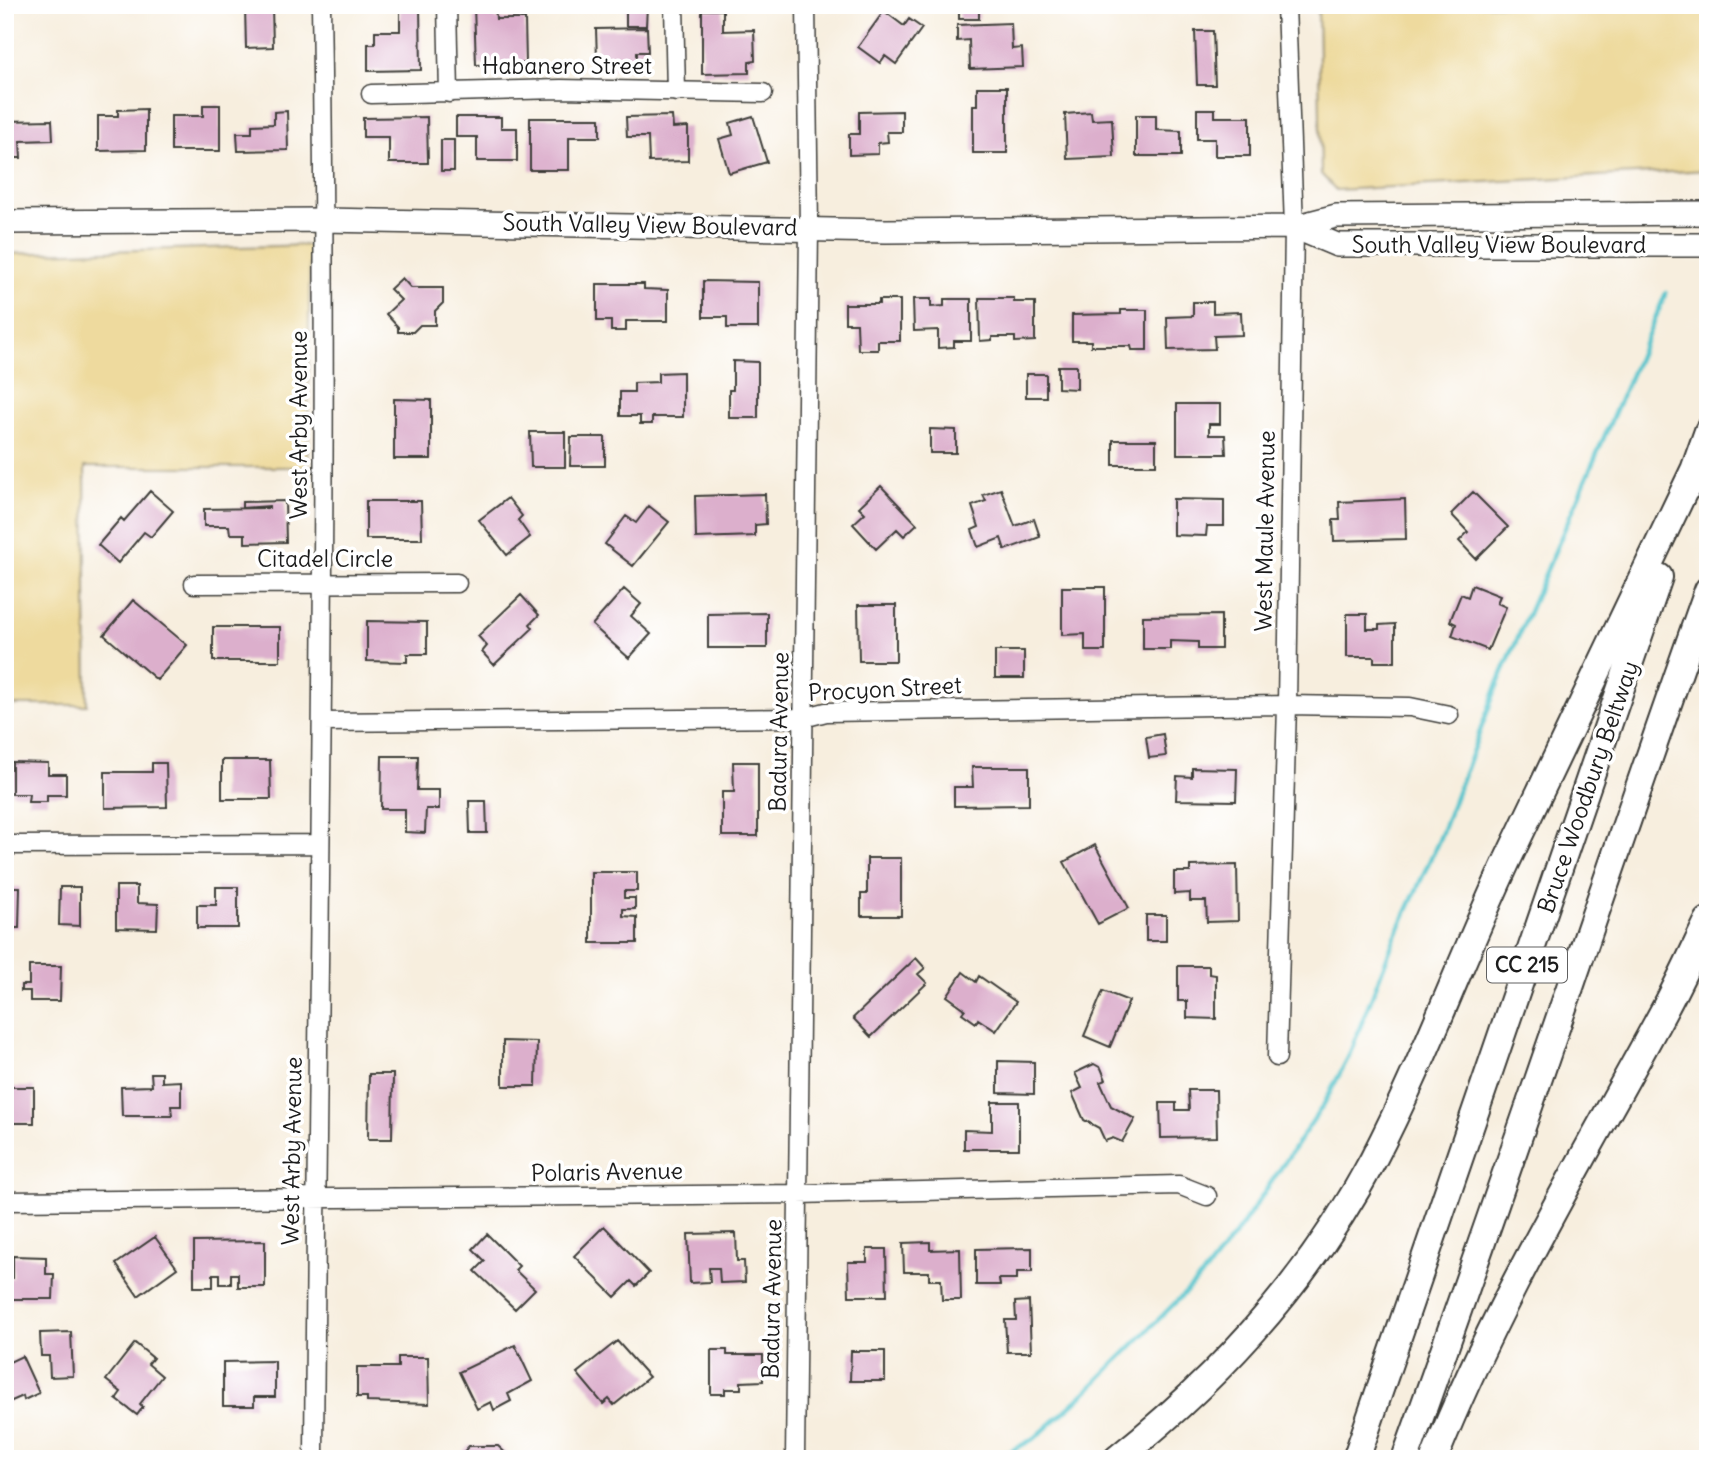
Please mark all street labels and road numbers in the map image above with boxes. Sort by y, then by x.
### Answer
street label: Habanero Street [482,51,652,80]
street label: South Valley View Boulevard [502,207,798,242]
street label: South Valley View Boulevard [1352,230,1646,259]
street label: West Arby Avenue [284,331,313,519]
street label: West Maule Avenue [1248,430,1281,632]
street label: Citadel Circle [257,544,393,573]
street label: Badura Avenue [763,652,794,812]
street label: Bruce Woodbury Beltway [1531,657,1644,917]
street label: Procyon Street [807,670,963,707]
road number: CC 215 [1487,948,1567,982]
street label: West Arby Avenue [275,1056,308,1246]
street label: Polaris Avenue [531,1156,683,1187]
street label: Badura Avenue [756,1219,787,1379]

